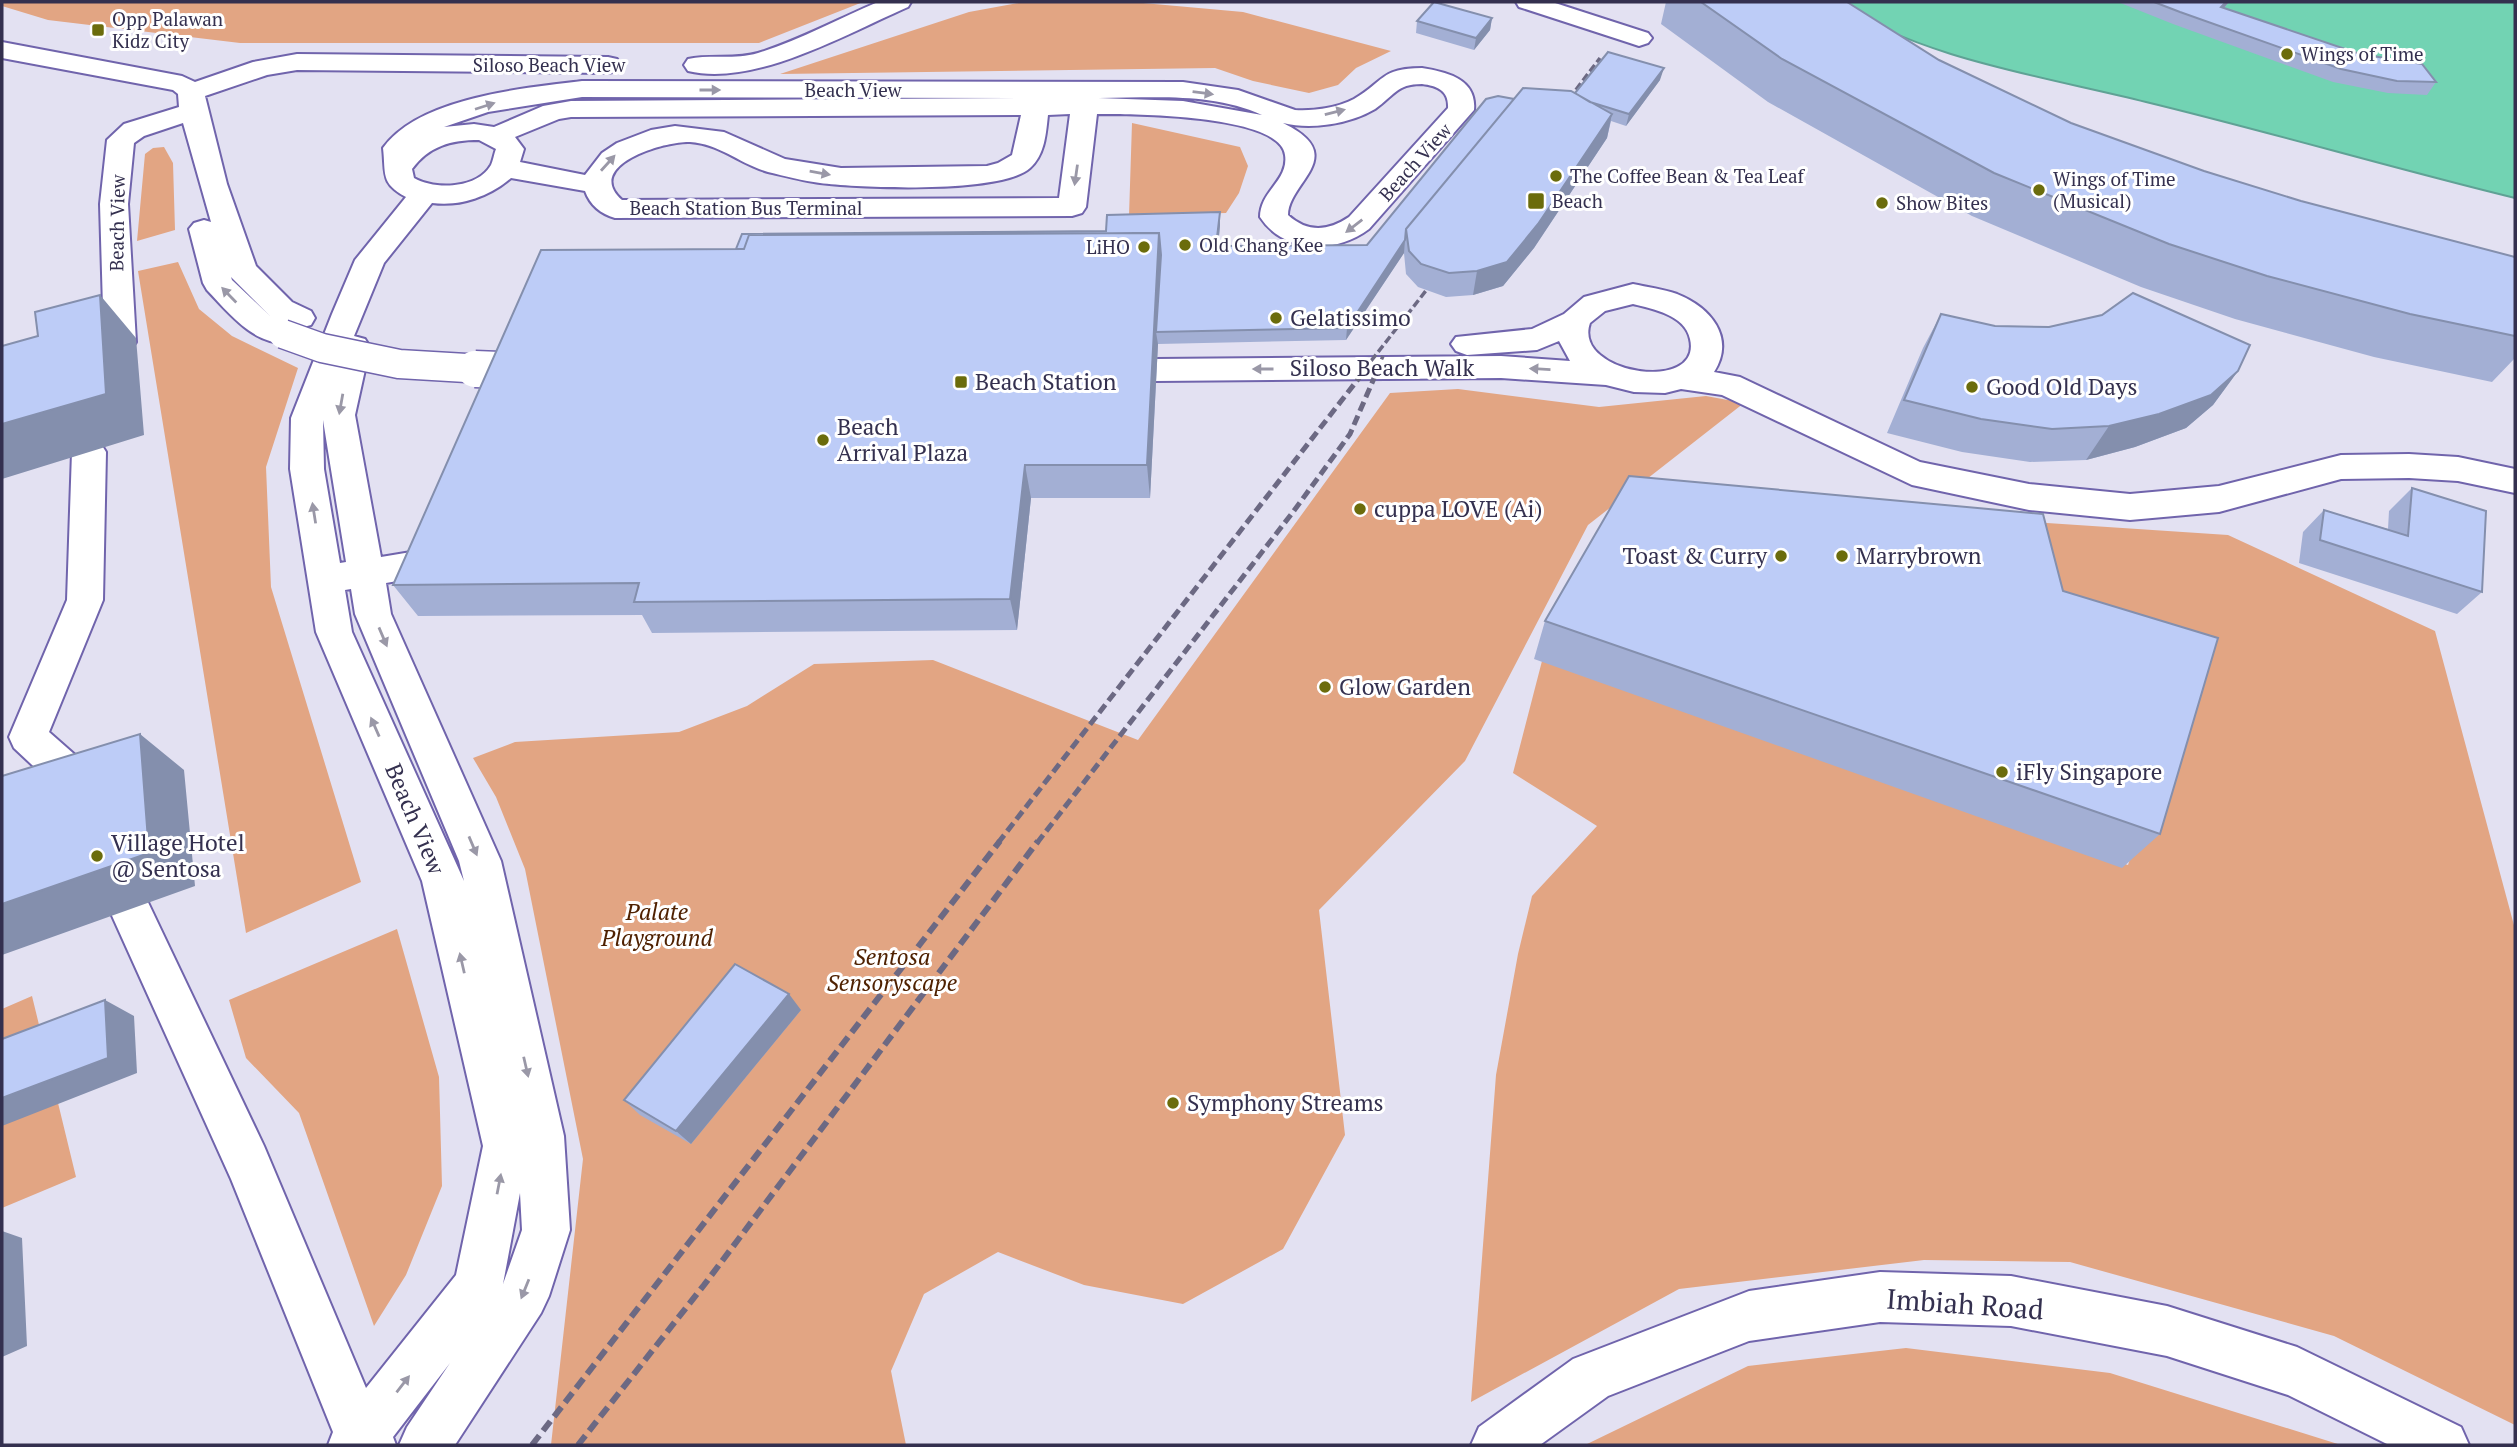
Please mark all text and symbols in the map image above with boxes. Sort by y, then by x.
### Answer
place label: Opp Palawan Kidz City [112,6,223,53]
marker: Opp Palawan Kidz City [90,22,106,38]
place label: Wings of Time [2301,41,2424,66]
marker: Wings of Time [2279,46,2295,62]
street label: Siloso Beach View [473,52,626,77]
street label: Beach View [805,77,903,102]
one-way arrow [699,84,721,96]
one-way arrow [1193,87,1215,98]
one-way arrow [474,100,495,111]
one-way arrow [1325,106,1347,117]
street label: Beach View [1373,116,1457,206]
one-way arrow [600,154,616,172]
place label: The Coffee Bean & Tea Leaf [1570,163,1806,188]
one-way arrow [1070,164,1081,186]
place label: Wings of Time (Musical) [2053,166,2176,213]
one-way arrow [809,168,831,179]
marker: The Coffee Bean & Tea Leaf [1548,168,1564,184]
street label: Beach View [103,173,130,272]
marker: Wings of Time (Musical) [2031,182,2047,198]
place label: Beach [1552,188,1603,213]
place label: Show Bites [1896,190,1988,215]
marker: Beach [1526,191,1546,211]
street label: Beach Station Bus Terminal [629,195,863,220]
marker: Show Bites [1874,195,1890,211]
one-way arrow [1344,219,1363,233]
place label: Old Chang Kee [1199,232,1323,257]
place label: LiHO [1086,234,1130,259]
marker: Old Chang Kee [1177,237,1193,253]
marker: LiHO [1136,239,1152,255]
one-way arrow [221,286,238,303]
place label: Gelatissimo [1290,302,1411,333]
marker: Gelatissimo [1268,310,1284,326]
street label: Siloso Beach Walk [1290,352,1474,383]
one-way arrow [1252,363,1274,375]
one-way arrow [1528,364,1550,375]
place label: Beach Station [975,366,1117,397]
place label: Good Old Days [1986,371,2137,402]
marker: Beach Station [953,374,969,390]
marker: Good Old Days [1964,379,1980,395]
one-way arrow [335,393,346,415]
place label: Beach Arrival Plaza [837,411,969,468]
marker: Beach Arrival Plaza [815,432,831,448]
place label: cuppa LOVE (Ai) [1374,493,1542,524]
marker: cuppa LOVE (Ai) [1352,501,1368,517]
one-way arrow [308,502,319,524]
place label: Toast & Curry [1623,540,1767,571]
place label: Marrybrown [1856,540,1982,571]
marker: Toast & Curry [1773,548,1789,564]
marker: Marrybrown [1834,548,1850,564]
one-way arrow [378,627,389,648]
place label: Glow Garden [1339,671,1471,702]
marker: Glow Garden [1317,679,1333,695]
one-way arrow [369,717,381,737]
place label: iFly Singapore [2016,756,2162,787]
street label: Beach View [378,759,453,879]
marker: iFly Singapore [1994,764,2010,780]
place label: Village Hotel @ Sentosa [111,827,245,884]
one-way arrow [468,836,479,857]
marker: Village Hotel @ Sentosa [89,848,105,864]
park label: Palate Playground [600,896,714,953]
park label: Sentosa Sensoryscape [827,941,957,998]
one-way arrow [456,952,467,974]
one-way arrow [520,1056,531,1078]
place label: Symphony Streams [1187,1087,1384,1118]
marker: Symphony Streams [1165,1095,1181,1111]
one-way arrow [494,1173,505,1195]
one-way arrow [520,1279,531,1300]
street label: Imbiah Road [1885,1280,2045,1327]
one-way arrow [395,1375,410,1393]

